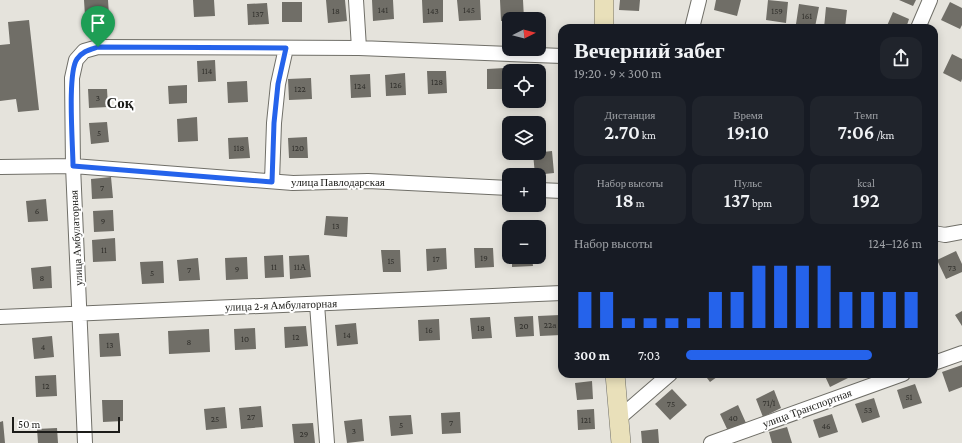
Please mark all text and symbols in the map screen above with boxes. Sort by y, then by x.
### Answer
house number: 141 [378,5,388,15]
house number: 145 [463,5,475,15]
pin [81,6,115,47]
house number: 18 [332,6,340,16]
house number: 143 [427,6,439,16]
house number: 159 [771,6,783,16]
house number: 137 [252,9,264,19]
house number: 161 [802,11,812,21]
icon: arrive [87,12,109,34]
north arrow [502,12,546,56]
map controls [502,12,546,264]
button: share [880,37,922,79]
text: Вечерний забег [574,38,725,63]
button: locate [502,64,546,108]
house number: 114 [202,66,213,76]
text: 19:20 · 9 × 300 m [574,66,662,81]
house number: 128 [431,77,443,87]
house number: 126 [390,80,402,90]
house number: 124 [354,81,366,91]
house number: 122 [294,84,306,94]
house number: 3 [96,93,100,103]
district label: Соқ [107,95,134,111]
text: Дистанция [605,109,655,121]
text: Время [733,109,763,121]
text: Темп [854,109,878,121]
button: layers [502,116,546,160]
text: 2.70 [604,121,640,143]
text: 19:10 [727,121,769,143]
text: 7:06 [838,121,874,143]
house number: 5 [97,128,101,138]
text: km [640,129,656,141]
text: /km [874,129,894,141]
house number: 118 [234,143,245,153]
house number: 120 [292,143,304,153]
button: + [502,168,546,212]
street label: улица Павлодарская [291,176,385,188]
text: Набор высоты [597,177,663,189]
text: Пульс [734,177,762,189]
text: kcal [857,177,875,189]
house number: 7 [100,183,104,193]
text: 18 [615,189,634,211]
text: 137 [724,189,750,211]
text: 192 [852,189,880,211]
street label: улица Амбулаторная [67,190,85,286]
text: m [634,197,645,209]
text: bpm [750,197,772,209]
house number: 6 [35,206,40,216]
house number: 9 [101,216,106,226]
button: − [502,220,546,264]
house number: 13 [332,221,340,231]
text: Набор высоты [574,236,653,251]
text: 124–126 m [869,236,922,251]
house number: 11 [101,245,107,255]
house number: 19 [480,253,488,263]
house number: 17 [432,254,440,264]
house number: 15 [387,256,395,266]
house number: 11 [271,262,277,272]
house number: 11А [294,262,307,272]
house number: 73 [948,263,956,273]
house number: 9 [235,264,240,274]
house number: 7 [187,265,191,275]
house number: 5 [150,268,154,278]
house number: 8 [40,273,45,283]
street label: улица 2-я Амбулаторная [225,297,337,313]
house number: 22а [544,320,556,330]
house number: 20 [519,321,529,331]
house number: 18 [477,323,485,333]
house number: 16 [425,325,433,335]
house number: 14 [343,330,351,340]
house number: 12 [292,332,300,342]
house number: 10 [241,334,249,344]
house number: 8 [187,337,192,347]
house number: 13 [106,340,114,350]
house number: 4 [41,342,46,352]
text: 300 m [574,348,610,363]
text: 7:03 [638,348,660,363]
house number: 12 [42,381,50,391]
street label: улица Транспортная [761,386,853,430]
house number: 51 [905,392,913,402]
house number: 71/1 [763,398,775,408]
house number: 75 [667,399,675,409]
house number: 53 [864,405,872,415]
house number: 27 [247,412,255,422]
house number: 40 [728,413,738,423]
house number: 25 [211,414,219,424]
scale bar [12,415,120,434]
house number: 121 [581,415,591,425]
text: 50 m [18,418,40,430]
house number: 7 [449,418,453,428]
house number: 5 [399,420,403,430]
house number: 46 [821,421,831,431]
house number: 3 [352,426,356,436]
house number: 29 [300,429,309,439]

